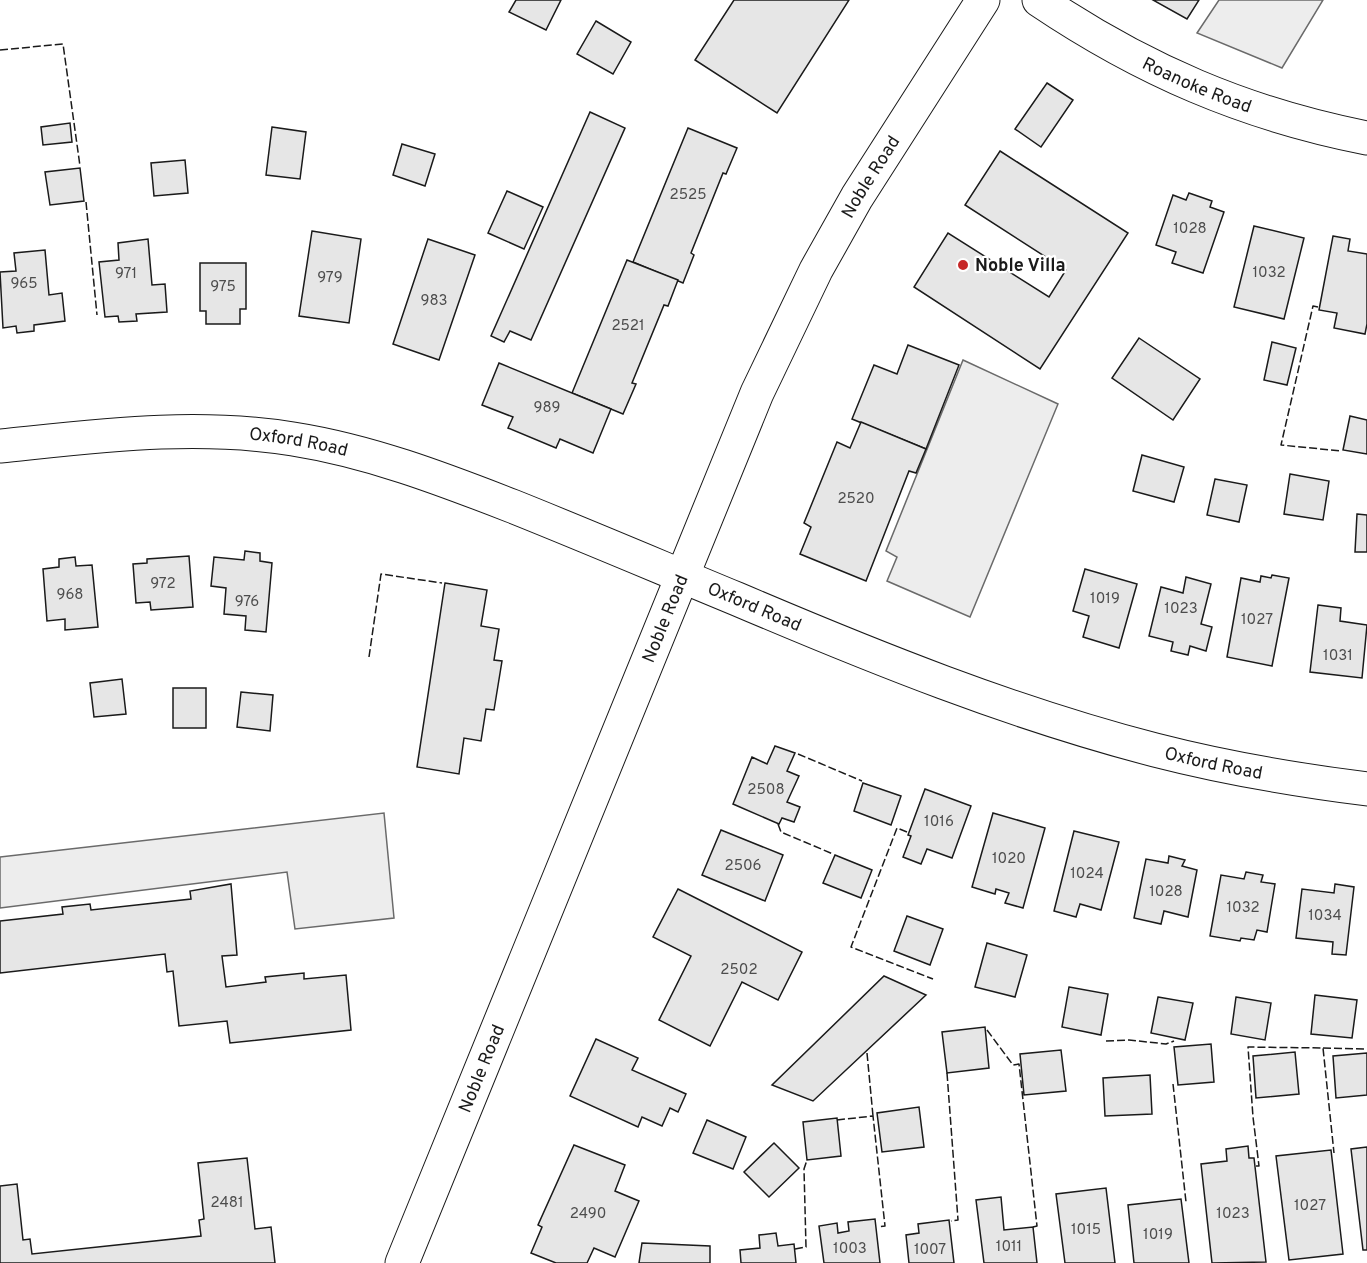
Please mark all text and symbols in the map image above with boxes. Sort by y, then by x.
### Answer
street label: Roanoke Road [1138,53,1254,119]
street label: Noble Road [837,132,906,223]
house number: 2525 [670,186,706,205]
house number: 1028 [1173,220,1207,239]
place label: Noble Villa [975,255,1065,278]
marker: Noble Villa [956,258,970,272]
house number: 1032 [1252,264,1286,283]
house number: 971 [115,265,137,284]
house number: 979 [317,269,343,288]
house number: 965 [10,275,38,294]
house number: 975 [210,278,236,297]
house number: 983 [420,292,448,311]
house number: 2521 [611,317,645,336]
house number: 989 [534,399,560,418]
street label: Oxford Road [248,424,350,463]
house number: 2520 [837,490,875,509]
street label: Noble Road [638,572,695,667]
house number: 972 [150,575,176,594]
street label: Oxford Road [703,578,804,638]
house number: 968 [56,586,84,605]
house number: 1019 [1090,590,1120,609]
house number: 976 [235,593,259,612]
house number: 1023 [1164,600,1198,619]
house number: 1027 [1241,611,1273,630]
house number: 1031 [1323,647,1353,666]
street label: Oxford Road [1162,743,1264,786]
house number: 2508 [747,781,785,800]
house number: 1016 [924,813,954,832]
house number: 1020 [992,850,1026,869]
house number: 2506 [724,857,762,876]
house number: 1024 [1070,865,1104,884]
house number: 1028 [1149,883,1183,902]
house number: 1032 [1226,899,1260,918]
house number: 1034 [1308,907,1342,926]
house number: 2502 [720,961,758,980]
street label: Noble Road [454,1022,511,1117]
house number: 2481 [210,1194,244,1213]
house number: 1027 [1294,1197,1326,1216]
house number: 2490 [570,1205,606,1224]
house number: 1023 [1216,1205,1250,1224]
house number: 1015 [1071,1221,1101,1240]
house number: 1019 [1143,1226,1173,1245]
house number: 1011 [996,1238,1022,1257]
house number: 1003 [833,1240,867,1259]
house number: 1007 [914,1241,946,1260]

